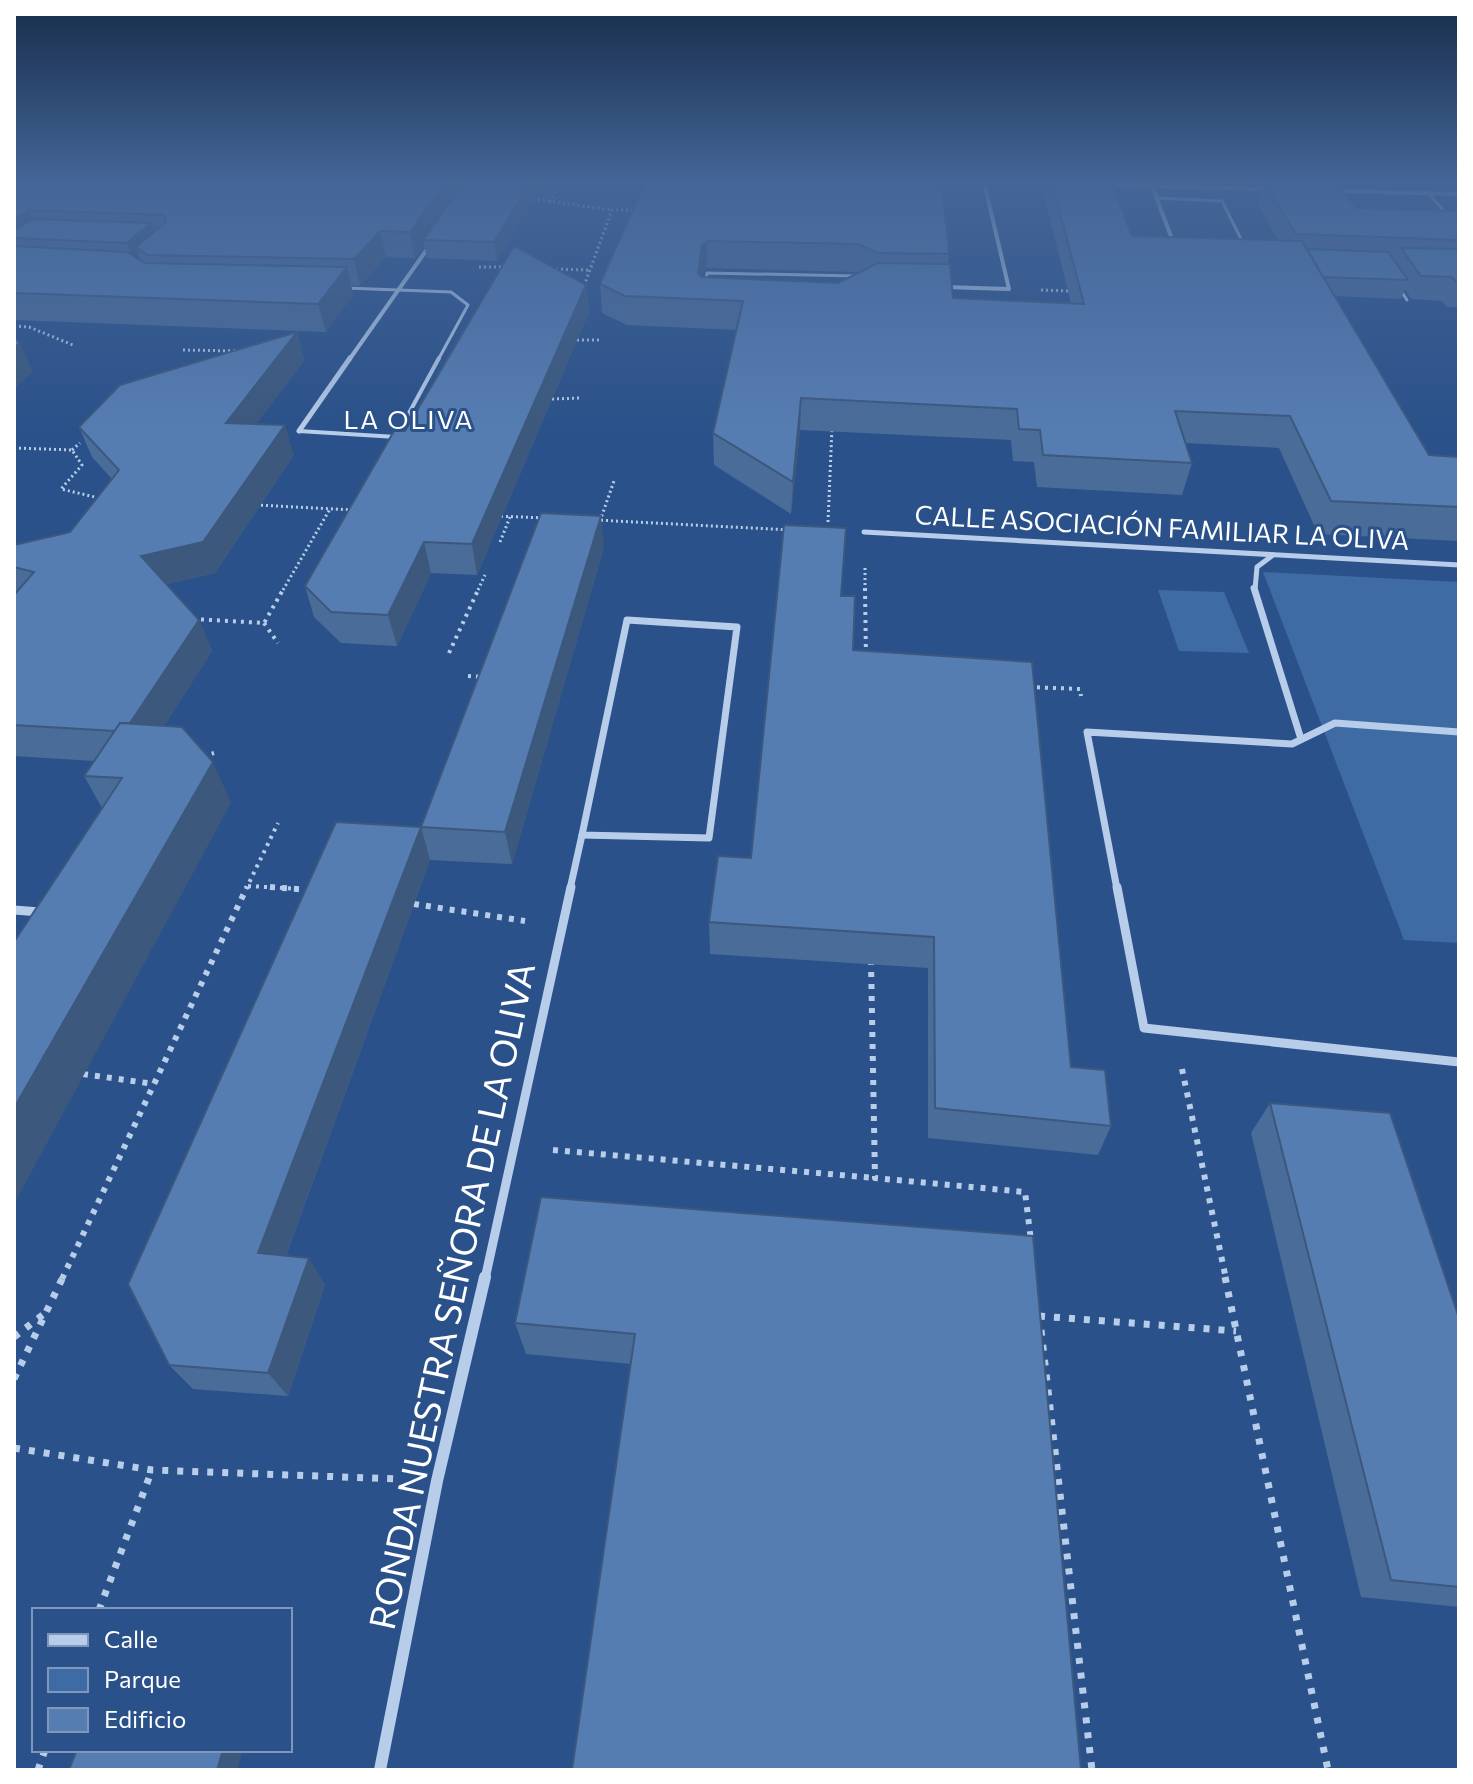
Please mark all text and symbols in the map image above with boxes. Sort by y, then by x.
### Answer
district label: LA OLIVA [343,403,475,434]
street label: CALLE ASOCIACIÓN FAMILIAR LA OLIVA [914,498,1410,555]
street label: RONDA NUESTRA SEÑORA DE LA OLIVA [358,958,542,1633]
legend [32,1608,292,1752]
text: Calle [104,1624,158,1653]
text: Parque [104,1664,181,1693]
text: Edificio [104,1704,186,1733]

